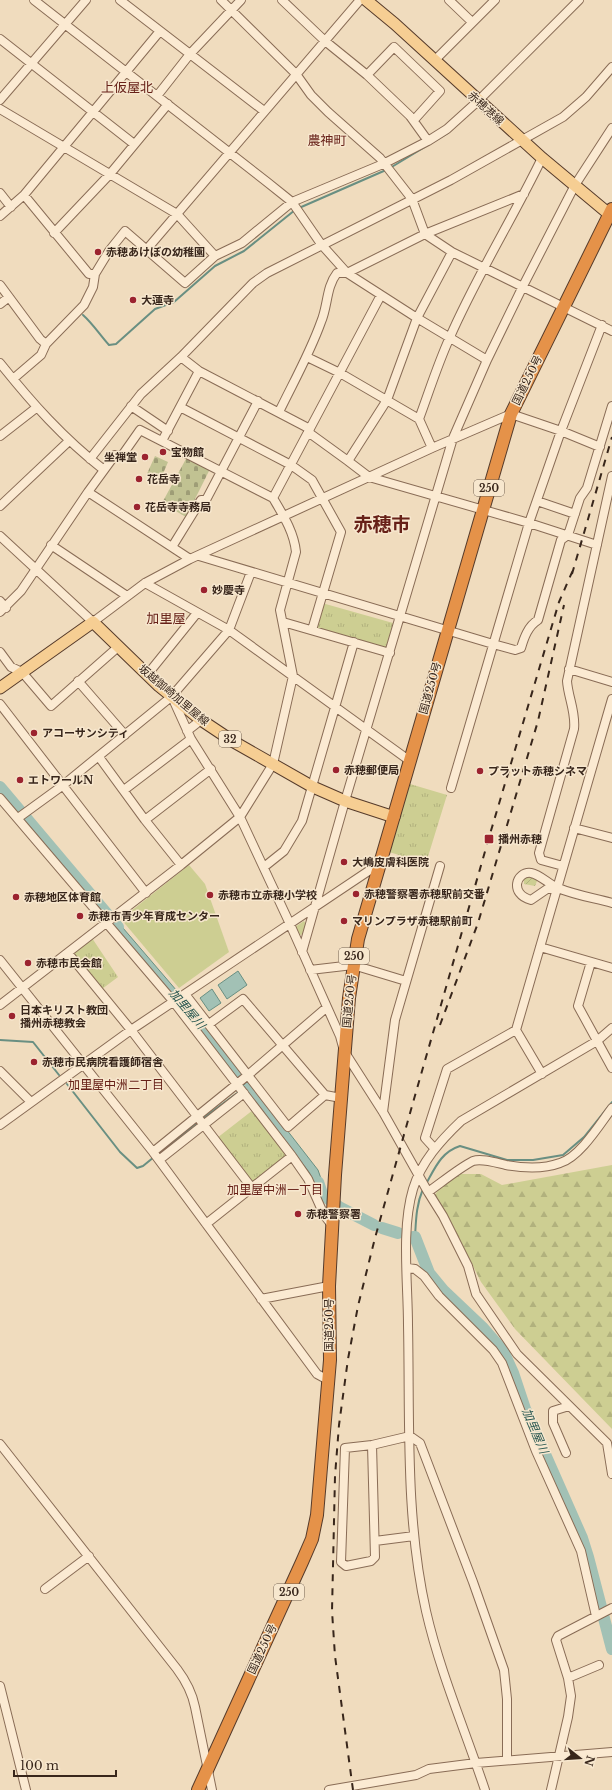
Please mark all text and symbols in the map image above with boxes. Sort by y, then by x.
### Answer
district label: 上仮屋北 [101,79,153,96]
street label: 赤穂港線 [465,88,507,128]
district label: 農神町 [307,132,347,149]
place label: 赤穂あけぼの幼稚園 [106,245,205,259]
marker: 赤穂あけぼの幼稚園 [93,247,103,257]
place label: 大蓮寺 [141,293,174,307]
marker: 大蓮寺 [128,295,138,305]
street label: 国道250号 [509,353,545,407]
place label: 宝物館 [171,445,204,459]
marker: 宝物館 [158,447,168,457]
place label: 坐禅堂 [104,450,137,464]
marker: 坐禅堂 [140,452,150,462]
place label: 花岳寺 [147,472,180,486]
marker: 花岳寺 [134,474,144,484]
road number: 250 [474,480,504,496]
place label: 花岳寺寺務局 [145,500,211,514]
marker: 花岳寺寺務局 [132,502,142,512]
district label: 赤穂市 [353,513,411,536]
place label: 妙慶寺 [212,583,245,597]
marker: 妙慶寺 [199,585,209,595]
district label: 加里屋 [146,610,186,627]
street label: 国道250号 [416,660,444,716]
street label: 坂越御崎加里屋線 [136,661,212,729]
place label: アコーサンシティ [42,726,129,740]
marker: アコーサンシティ [29,728,39,738]
road number: 32 [219,731,241,747]
place label: 赤穂郵便局 [344,763,399,777]
place label: プラット赤穂シネマ [488,764,587,778]
marker: 赤穂郵便局 [331,765,341,775]
marker: プラット赤穂シネマ [475,766,485,776]
place label: エトワールN [28,773,94,787]
marker: エトワールN [15,775,25,785]
place label: 播州赤穂 [498,832,542,846]
marker: 播州赤穂 [483,833,495,845]
place label: 大嶋皮膚科医院 [352,855,429,869]
marker: 大嶋皮膚科医院 [339,857,349,867]
place label: 赤穂警察署赤穂駅前交番 [364,887,485,901]
place label: 赤穂市立赤穂小学校 [218,888,317,902]
marker: 赤穂警察署赤穂駅前交番 [351,889,361,899]
place label: 赤穂地区体育館 [24,890,101,904]
marker: 赤穂市立赤穂小学校 [205,890,215,900]
marker: 赤穂地区体育館 [11,892,21,902]
place label: 赤穂市青少年育成センター [88,909,220,923]
marker: 赤穂市青少年育成センター [75,911,85,921]
place label: マリンプラザ赤穂駅前町 [352,914,473,928]
marker: マリンプラザ赤穂駅前町 [339,916,349,926]
road number: 250 [339,948,369,964]
place label: 赤穂市民会館 [36,956,102,970]
marker: 赤穂市民会館 [23,958,33,968]
street label: 国道250号 [339,973,359,1029]
water label: 加里屋川 [166,985,210,1033]
place label: 日本キリスト教団 播州赤穂教会 [20,1003,108,1030]
marker: 日本キリスト教団 播州赤穂教会 [7,1011,17,1021]
place label: 赤穂市民病院看護師宿舎 [42,1055,164,1069]
marker: 赤穂市民病院看護師宿舎 [29,1057,39,1067]
district label: 加里屋中洲二丁目 [68,1077,164,1092]
district label: 加里屋中洲一丁目 [227,1182,323,1197]
place label: 赤穂警察署 [306,1207,361,1221]
marker: 赤穂警察署 [293,1209,303,1219]
street label: 国道250号 [322,1298,336,1352]
water label: 加里屋川 [519,1406,553,1458]
road number: 250 [274,1584,304,1600]
street label: 国道250号 [244,1622,280,1676]
north arrow [560,1738,600,1778]
scale bar [14,1752,116,1778]
text: N [581,1754,598,1769]
text: 100 m [20,1758,59,1773]

